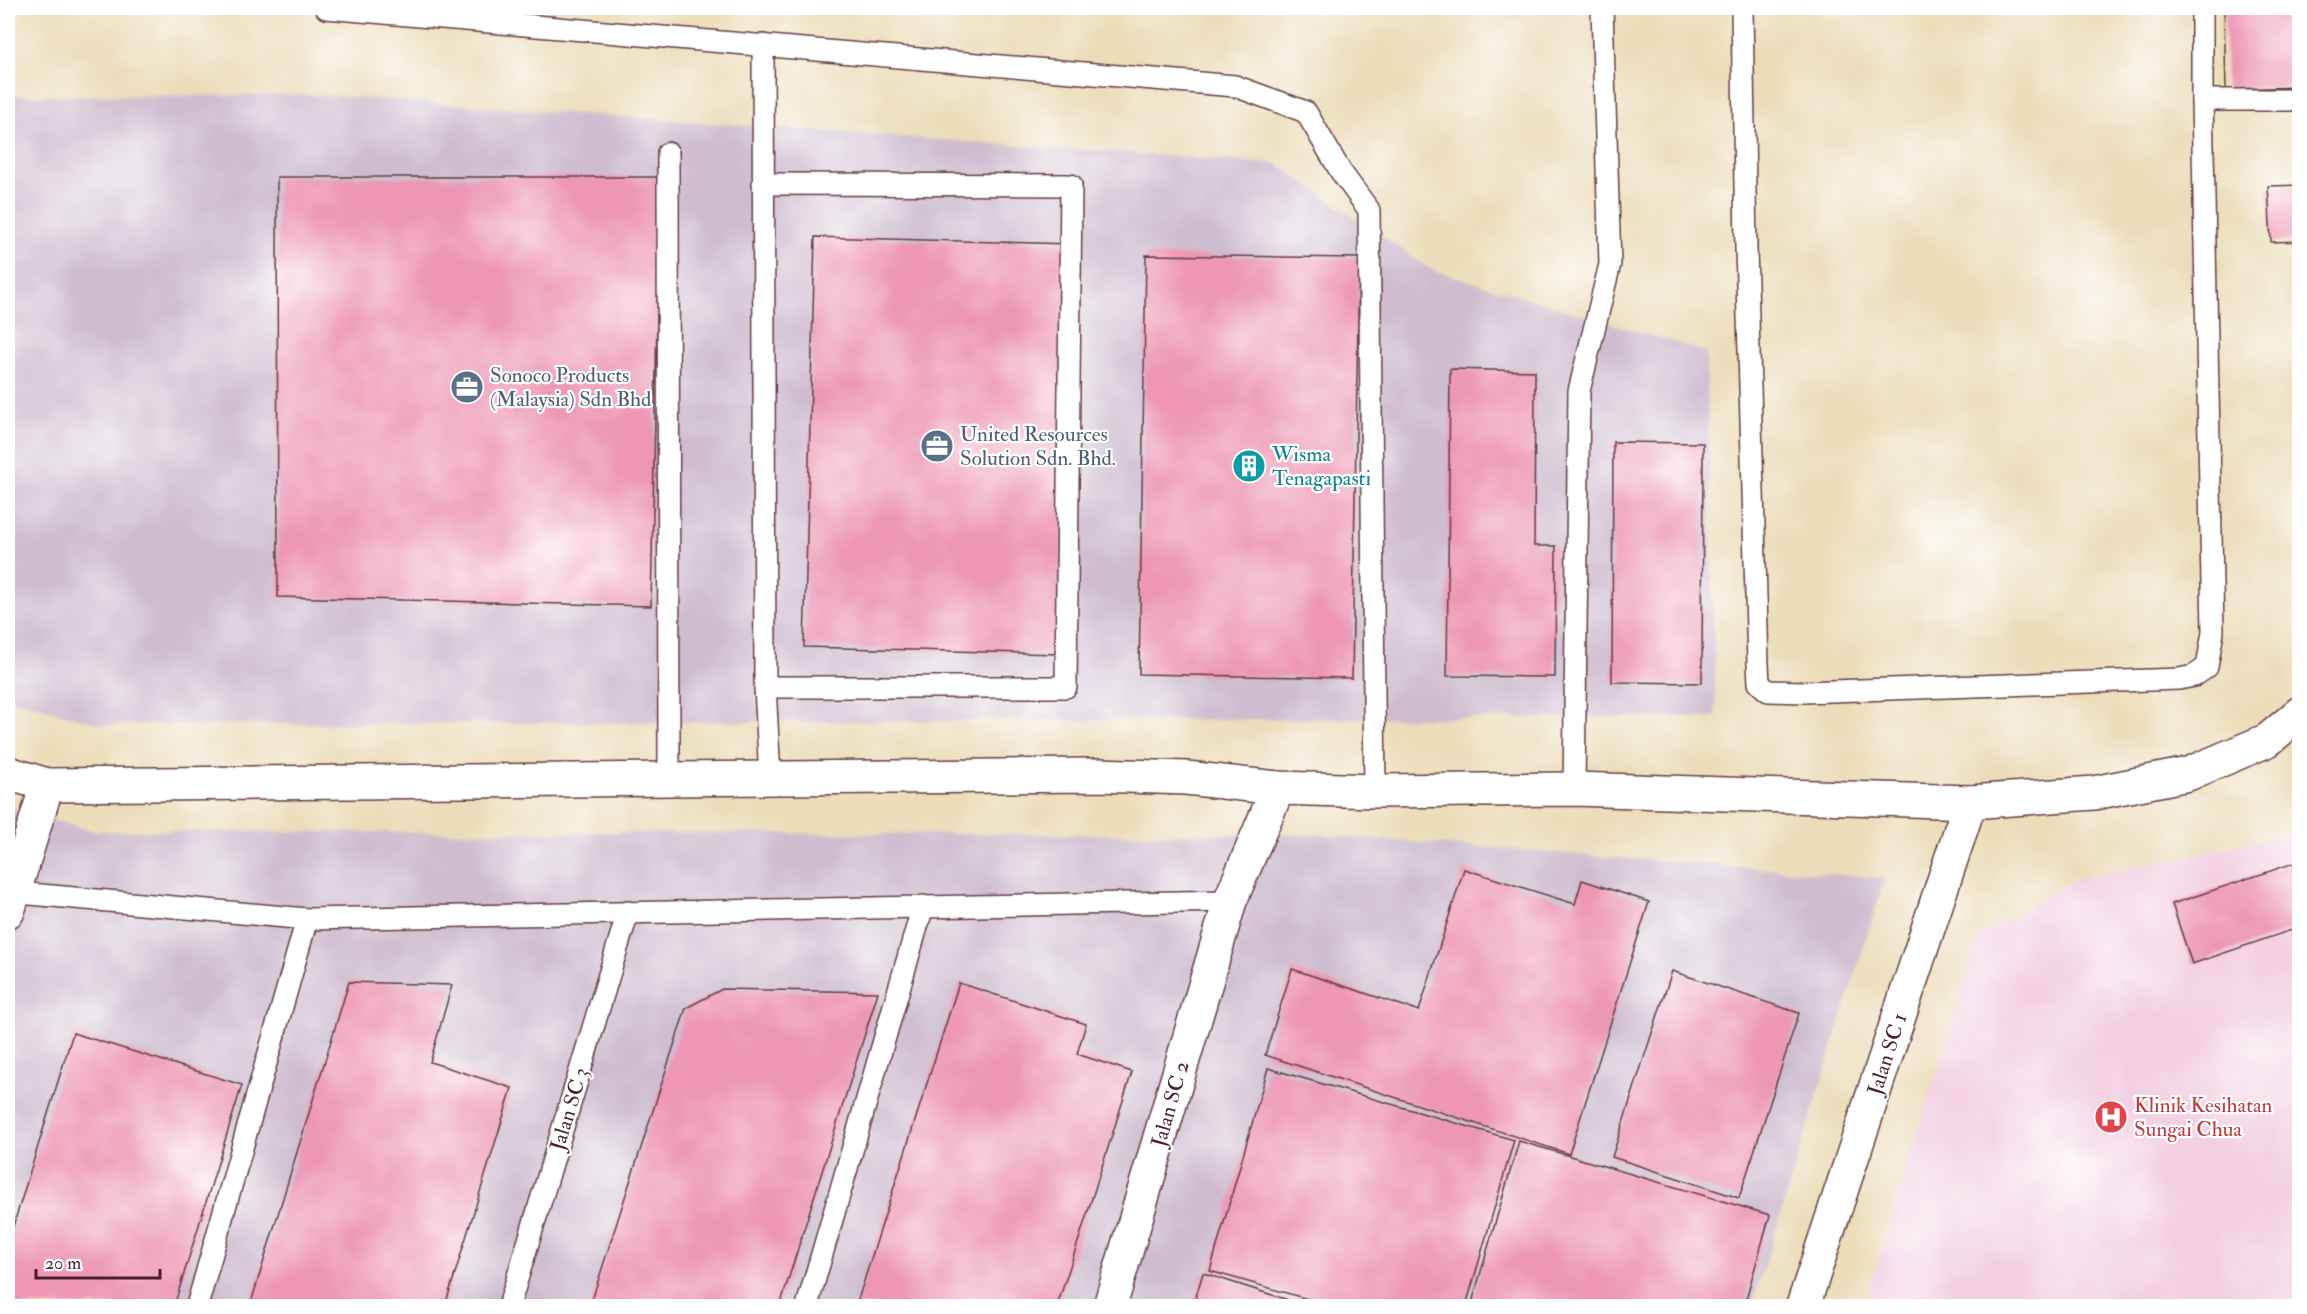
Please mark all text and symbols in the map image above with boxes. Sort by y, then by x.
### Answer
place label: Sonoco Products (Malaysia) Sdn Bhd [490,362,652,413]
office icon: Sonoco Products (Malaysia) Sdn Bhd [449,369,485,405]
place label: United Resources Solution Sdn. Bhd. [960,421,1116,472]
office icon: United Resources Solution Sdn. Bhd. [919,428,955,464]
place label: Wisma Tenagapasti [1271,441,1371,492]
building icon: Wisma Tenagapasti [1231,448,1267,484]
street label: Jalan SC 1 [1861,1010,1913,1100]
street label: Jalan SC 2 [1145,1058,1196,1151]
street label: Jalan SC 3 [544,1064,595,1155]
place label: Klinik Kesihatan Sungai Chua [2134,1092,2273,1143]
hospital icon: Klinik Kesihatan Sungai Chua [2093,1099,2129,1135]
scale bar [36,1242,160,1280]
text: 20 m [45,1252,81,1275]

